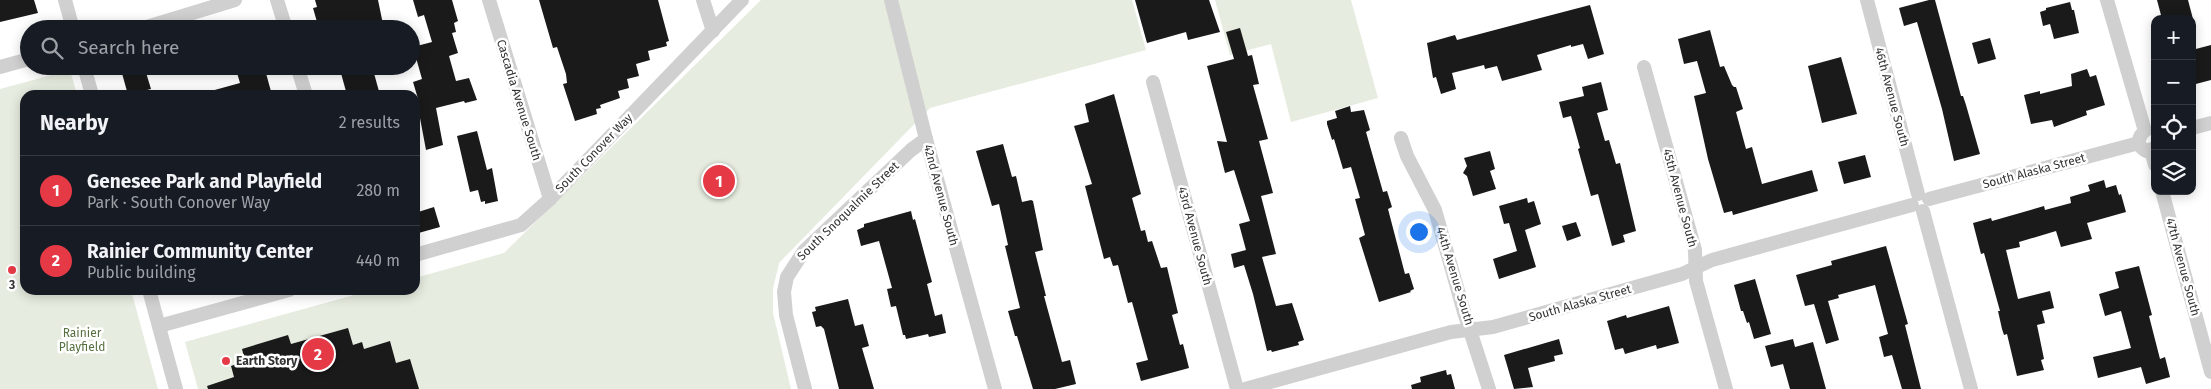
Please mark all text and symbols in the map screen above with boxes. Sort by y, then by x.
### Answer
map controls [2151,15,2196,195]
button: + [2151,15,2196,60]
search box [20,20,420,75]
icon: search [38,34,66,62]
text: Search here [78,36,179,59]
street label: Cascadia Avenue South [494,38,544,162]
street label: 46th Avenue South [1872,46,1912,148]
button: − [2151,60,2196,105]
button: locate [2151,105,2196,150]
text: Nearby [40,110,108,136]
street label: South Conover Way [553,110,635,195]
text: 2 results [339,113,400,132]
street label: 42nd Avenue South [921,143,961,247]
street label: 45th Avenue South [1660,147,1700,249]
street label: South Alaska Street [1981,150,2087,191]
button: layers [2151,150,2196,195]
street label: South Snoqualmie Street [794,158,902,263]
pin: 1 [703,162,735,200]
text: Genesee Park and Playfield [87,170,322,193]
text: 1 [52,181,60,200]
text: 280 m [356,181,400,200]
street label: 43rd Avenue South [1175,185,1215,287]
text: Park · South Conover Way [87,193,270,212]
street label: 47th Avenue South [2163,216,2203,318]
your location [1406,219,1432,245]
street label: 44th Avenue South [1433,225,1477,327]
text: Rainier Community Center [87,240,313,263]
text: 2 [52,251,60,270]
text: 440 m [356,251,400,270]
text: Public building [87,263,195,282]
marker: 3 [6,264,18,276]
place label: 3 [8,278,15,292]
street label: South Alaska Street [1527,282,1633,324]
park label: Rainier Playfield [59,326,105,354]
pin: 2 [302,335,334,373]
place label: Earth Story [236,354,298,368]
marker: Earth Story [220,355,232,367]

